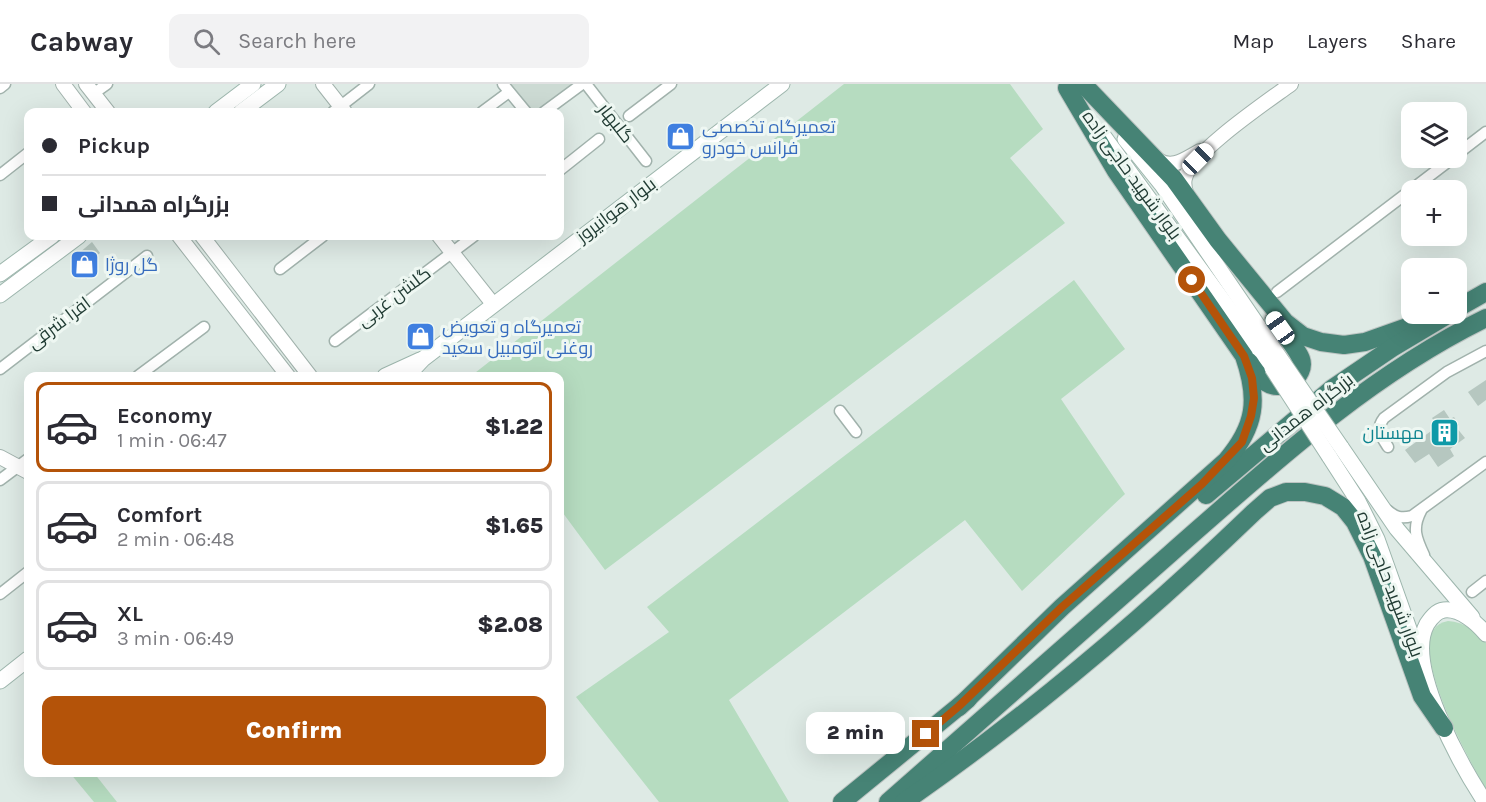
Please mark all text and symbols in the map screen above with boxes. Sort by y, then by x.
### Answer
search box [169,14,589,68]
text: Cabway [30,25,133,58]
icon: search [190,25,223,58]
text: Search here [238,28,356,54]
text: Map [1232,29,1274,53]
text: Layers [1307,29,1368,53]
text: Share [1401,29,1456,53]
street label: گلبهار [593,98,638,147]
map controls [1401,102,1467,324]
button: layers [1401,102,1467,168]
street label: بلوار شهید حاجی زاده [1078,106,1186,244]
place label: تعمیرگاه تخصصی فرانس خودرو [702,116,836,159]
shop icon: تعمیرگاه تخصصی فرانس خودرو [665,121,697,153]
text: Pickup [78,133,150,159]
car [1179,140,1217,178]
street label: بلوار هوانیروز [571,173,660,248]
button: + [1401,180,1467,246]
text: بزرگراه همدانی [78,192,230,218]
shop icon: گل روژا [68,249,100,281]
place label: گل روژا [105,254,158,276]
button: − [1401,258,1467,324]
street label: گلشن غربی [353,262,435,332]
route start [1178,266,1205,293]
street label: افرا شرقی [23,292,95,354]
car [1262,308,1298,348]
place label: تعمیرگاه و تعویض روغنی اتومبیل سعید [442,316,593,359]
shop icon: تعمیرگاه و تعویض روغنی اتومبیل سعید [405,321,437,353]
street label: بزرگراه همدانی [1254,368,1358,456]
icon: car [45,400,99,454]
text: Economy [117,403,212,429]
text: $1.22 [485,414,543,440]
building icon: مهستان [1429,417,1461,449]
place label: مهستان [1362,422,1424,444]
text: 1 min · 06:47 [117,429,227,452]
icon: car [45,499,99,553]
text: Comfort [117,502,202,528]
street label: بلوار شهید حاجی زاده [1352,508,1428,660]
text: $1.65 [485,513,543,539]
text: 2 min · 06:48 [117,528,235,551]
icon: car [45,598,99,652]
text: XL [117,601,143,627]
text: $2.08 [477,612,543,638]
text: 3 min · 06:49 [117,627,234,650]
button: Confirm [42,696,546,765]
callout: 2 min [806,713,905,755]
route end [912,720,939,747]
text: 2 min [827,721,884,744]

